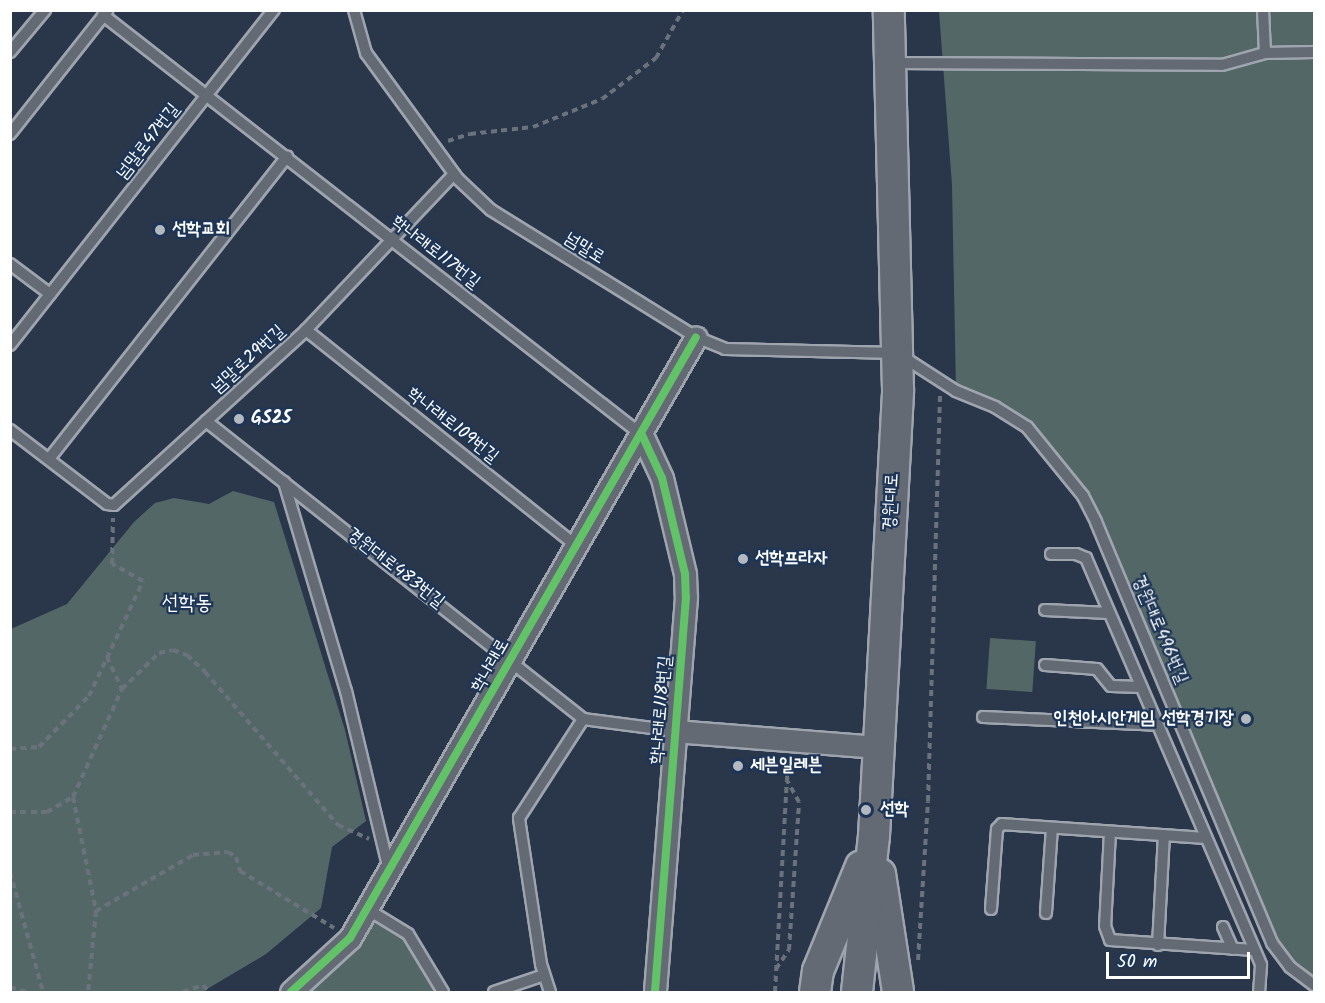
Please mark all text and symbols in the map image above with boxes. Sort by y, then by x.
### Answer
street label: 넘말로47번길 [113,100,185,184]
street label: 학나래로117번길 [386,212,484,294]
place label: 선학교회 [172,219,230,241]
marker: 선학교회 [153,223,167,237]
street label: 넘말로 [560,228,608,270]
street label: 넘말로29번길 [208,321,290,399]
street label: 학나래로109번길 [402,384,502,468]
place label: GS25 [251,408,291,430]
marker: GS25 [232,412,246,426]
street label: 경원대로 [880,473,904,531]
street label: 경원대로483번길 [342,524,448,614]
place label: 선학프라자 [755,548,827,570]
marker: 선학프라자 [736,552,750,566]
street label: 경원대로496번길 [1126,573,1192,687]
district label: 선학동 [162,591,212,617]
street label: 학나래로 [467,636,515,696]
street label: 학나래로118번길 [646,655,678,765]
place label: 인천아시안게임 선학경기장 [1053,708,1234,730]
marker: 인천아시안게임 선학경기장 [1239,712,1253,726]
place label: 세븐일레븐 [750,755,822,777]
marker: 세븐일레븐 [731,759,745,773]
place label: 선학 [880,799,909,821]
marker: 선학 [857,801,875,819]
scale bar [1109,940,1253,978]
text: 50 m [1117,948,1157,977]

